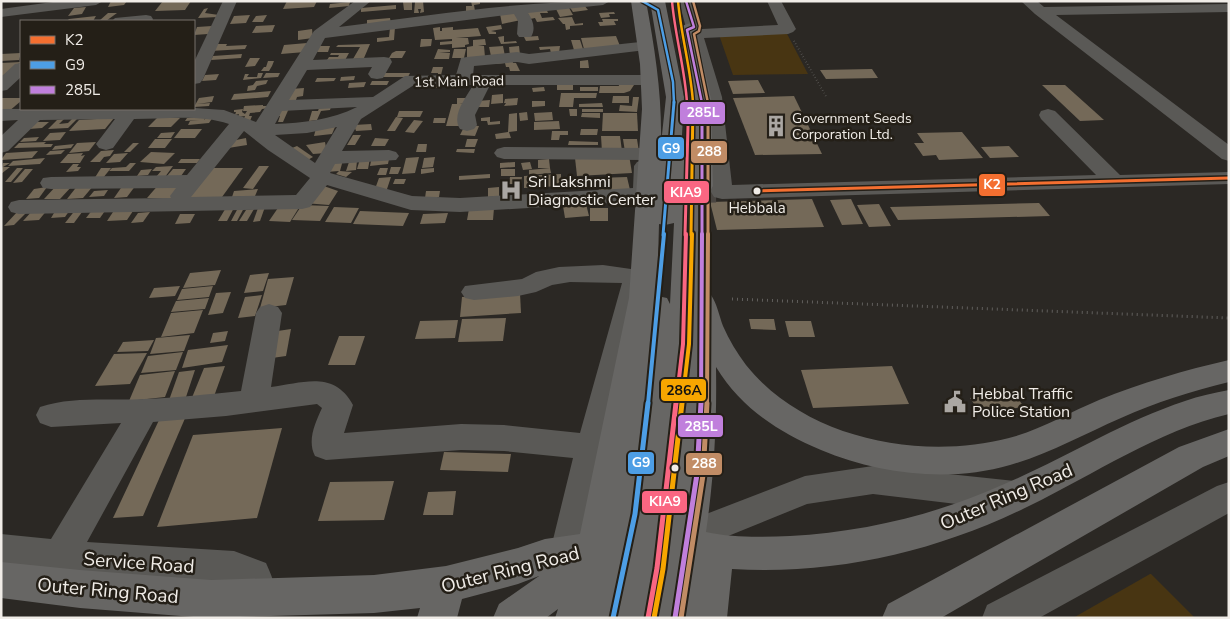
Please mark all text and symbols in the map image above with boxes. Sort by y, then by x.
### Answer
legend [20,20,195,110]
text: K2 [65,30,83,50]
text: G9 [65,55,85,75]
street label: 1st Main Road [414,71,504,92]
text: 285L [65,80,100,100]
line badge: 285L [679,101,726,125]
text: 285L [686,103,720,122]
place label: Government Seeds Corporation Ltd. [792,109,912,144]
building icon: Government Seeds Corporation Ltd. [763,113,789,139]
line badge: G9 [657,136,685,160]
text: G9 [662,139,680,158]
line badge: 288 [690,140,728,164]
text: 288 [696,142,722,161]
place label: Sri Lakshmi Diagnostic Center [528,171,656,211]
line badge: K2 [978,173,1006,197]
text: K2 [983,175,1001,194]
hospital icon: Sri Lakshmi Diagnostic Center [498,177,524,203]
line badge: KIA9 [663,180,710,204]
text: KIA9 [670,183,702,202]
marker: Hebbala [752,186,762,196]
place label: Hebbala [728,198,786,218]
line badge: 286A [660,378,707,402]
text: 286A [666,381,702,400]
place label: Hebbal Traffic Police Station [972,383,1073,423]
public building icon: Hebbal Traffic Police Station [942,389,968,415]
line badge: 285L [677,414,724,438]
text: 285L [684,417,718,436]
line badge: G9 [627,451,655,475]
line badge: 288 [685,452,723,476]
text: G9 [632,453,650,472]
text: 288 [691,454,717,473]
street label: Outer Ring Road [936,457,1077,537]
unlabelled marker [670,463,680,473]
line badge: KIA9 [641,490,688,514]
text: KIA9 [649,492,681,511]
street label: Outer Ring Road [438,540,582,600]
street label: Service Road [83,546,195,580]
street label: Outer Ring Road [36,572,180,610]

